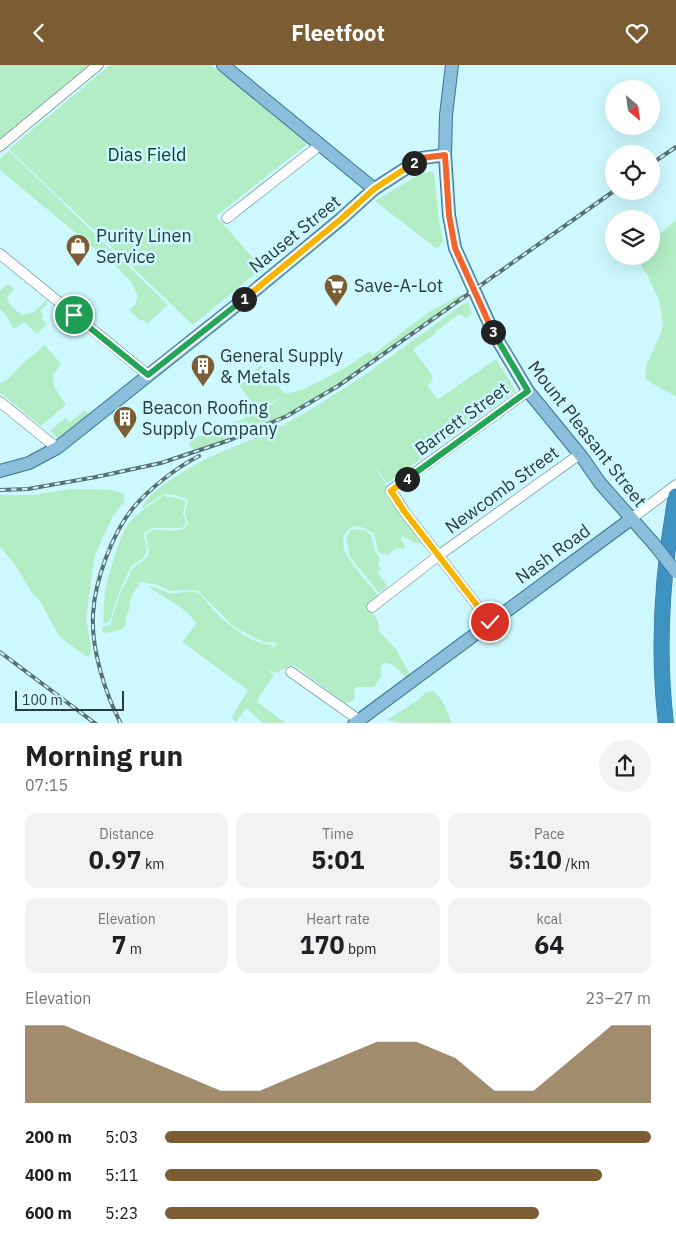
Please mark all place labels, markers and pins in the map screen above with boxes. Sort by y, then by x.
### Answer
pin: 2 [402,151,426,175]
place label: Purity Linen Service [96,224,192,268]
shop icon: Purity Linen Service [65,233,91,267]
supermarket icon: Save-A-Lot [323,273,349,307]
place label: Save-A-Lot [354,274,443,297]
pin: 1 [232,287,256,311]
pin [53,294,95,336]
pin: 3 [480,319,506,345]
place label: General Supply & Metals [220,344,343,388]
building icon: General Supply & Metals [190,353,216,387]
place label: Beacon Roofing Supply Company [142,396,278,440]
building icon: Beacon Roofing Supply Company [112,405,138,439]
pin: 4 [394,467,420,491]
pin [469,601,511,643]

